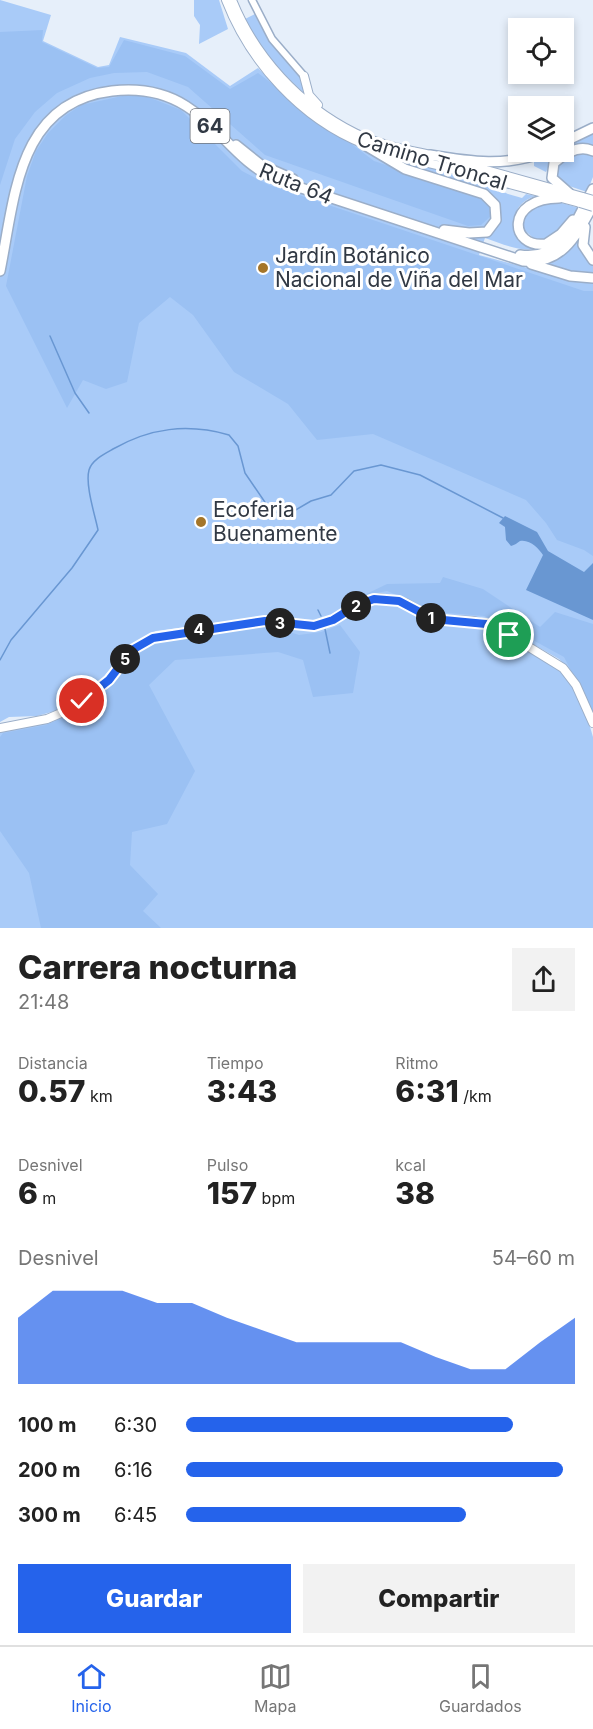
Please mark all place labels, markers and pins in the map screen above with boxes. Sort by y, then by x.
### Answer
place label: Jardín Botánico Nacional de Viña del Mar [275,243,523,292]
marker: Jardín Botánico Nacional de Viña del Mar [256,261,270,275]
place label: Ecoferia Buenamente [213,497,338,546]
marker: Ecoferia Buenamente [194,515,208,529]
pin: 2 [341,591,371,621]
pin: 1 [416,603,446,633]
pin: 3 [265,608,295,638]
pin [483,609,534,660]
pin: 4 [184,614,214,644]
pin: 5 [110,644,140,674]
pin [56,675,107,726]

